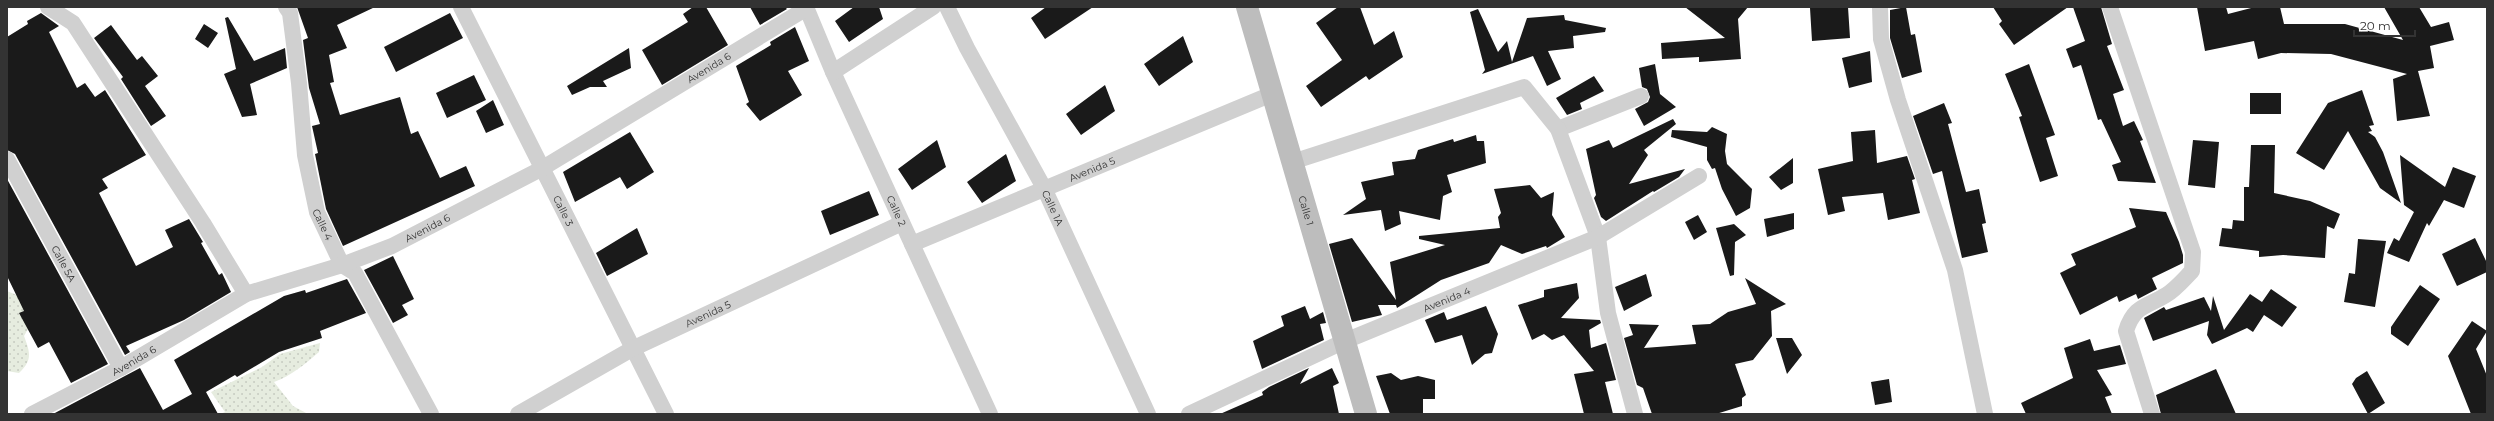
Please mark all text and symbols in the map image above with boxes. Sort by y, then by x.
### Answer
scale bar [2354,12,2415,38]
text: 20 m [2360,18,2391,33]
street label: Avenida 6 [684,49,733,86]
street label: Avenida 5 [1067,154,1117,184]
street label: Calle 1A [1039,188,1067,228]
street label: Calle 3 [550,193,577,228]
street label: Calle 2 [884,193,910,229]
street label: Calle 1 [1296,194,1317,227]
street label: Calle 4 [310,206,336,243]
street label: Avenida 6 [403,211,452,245]
street label: Calle 5A [49,243,80,285]
street label: Avenida 4 [1421,284,1472,315]
street label: Avenida 5 [683,297,733,330]
street label: Avenida 6 [109,342,158,378]

